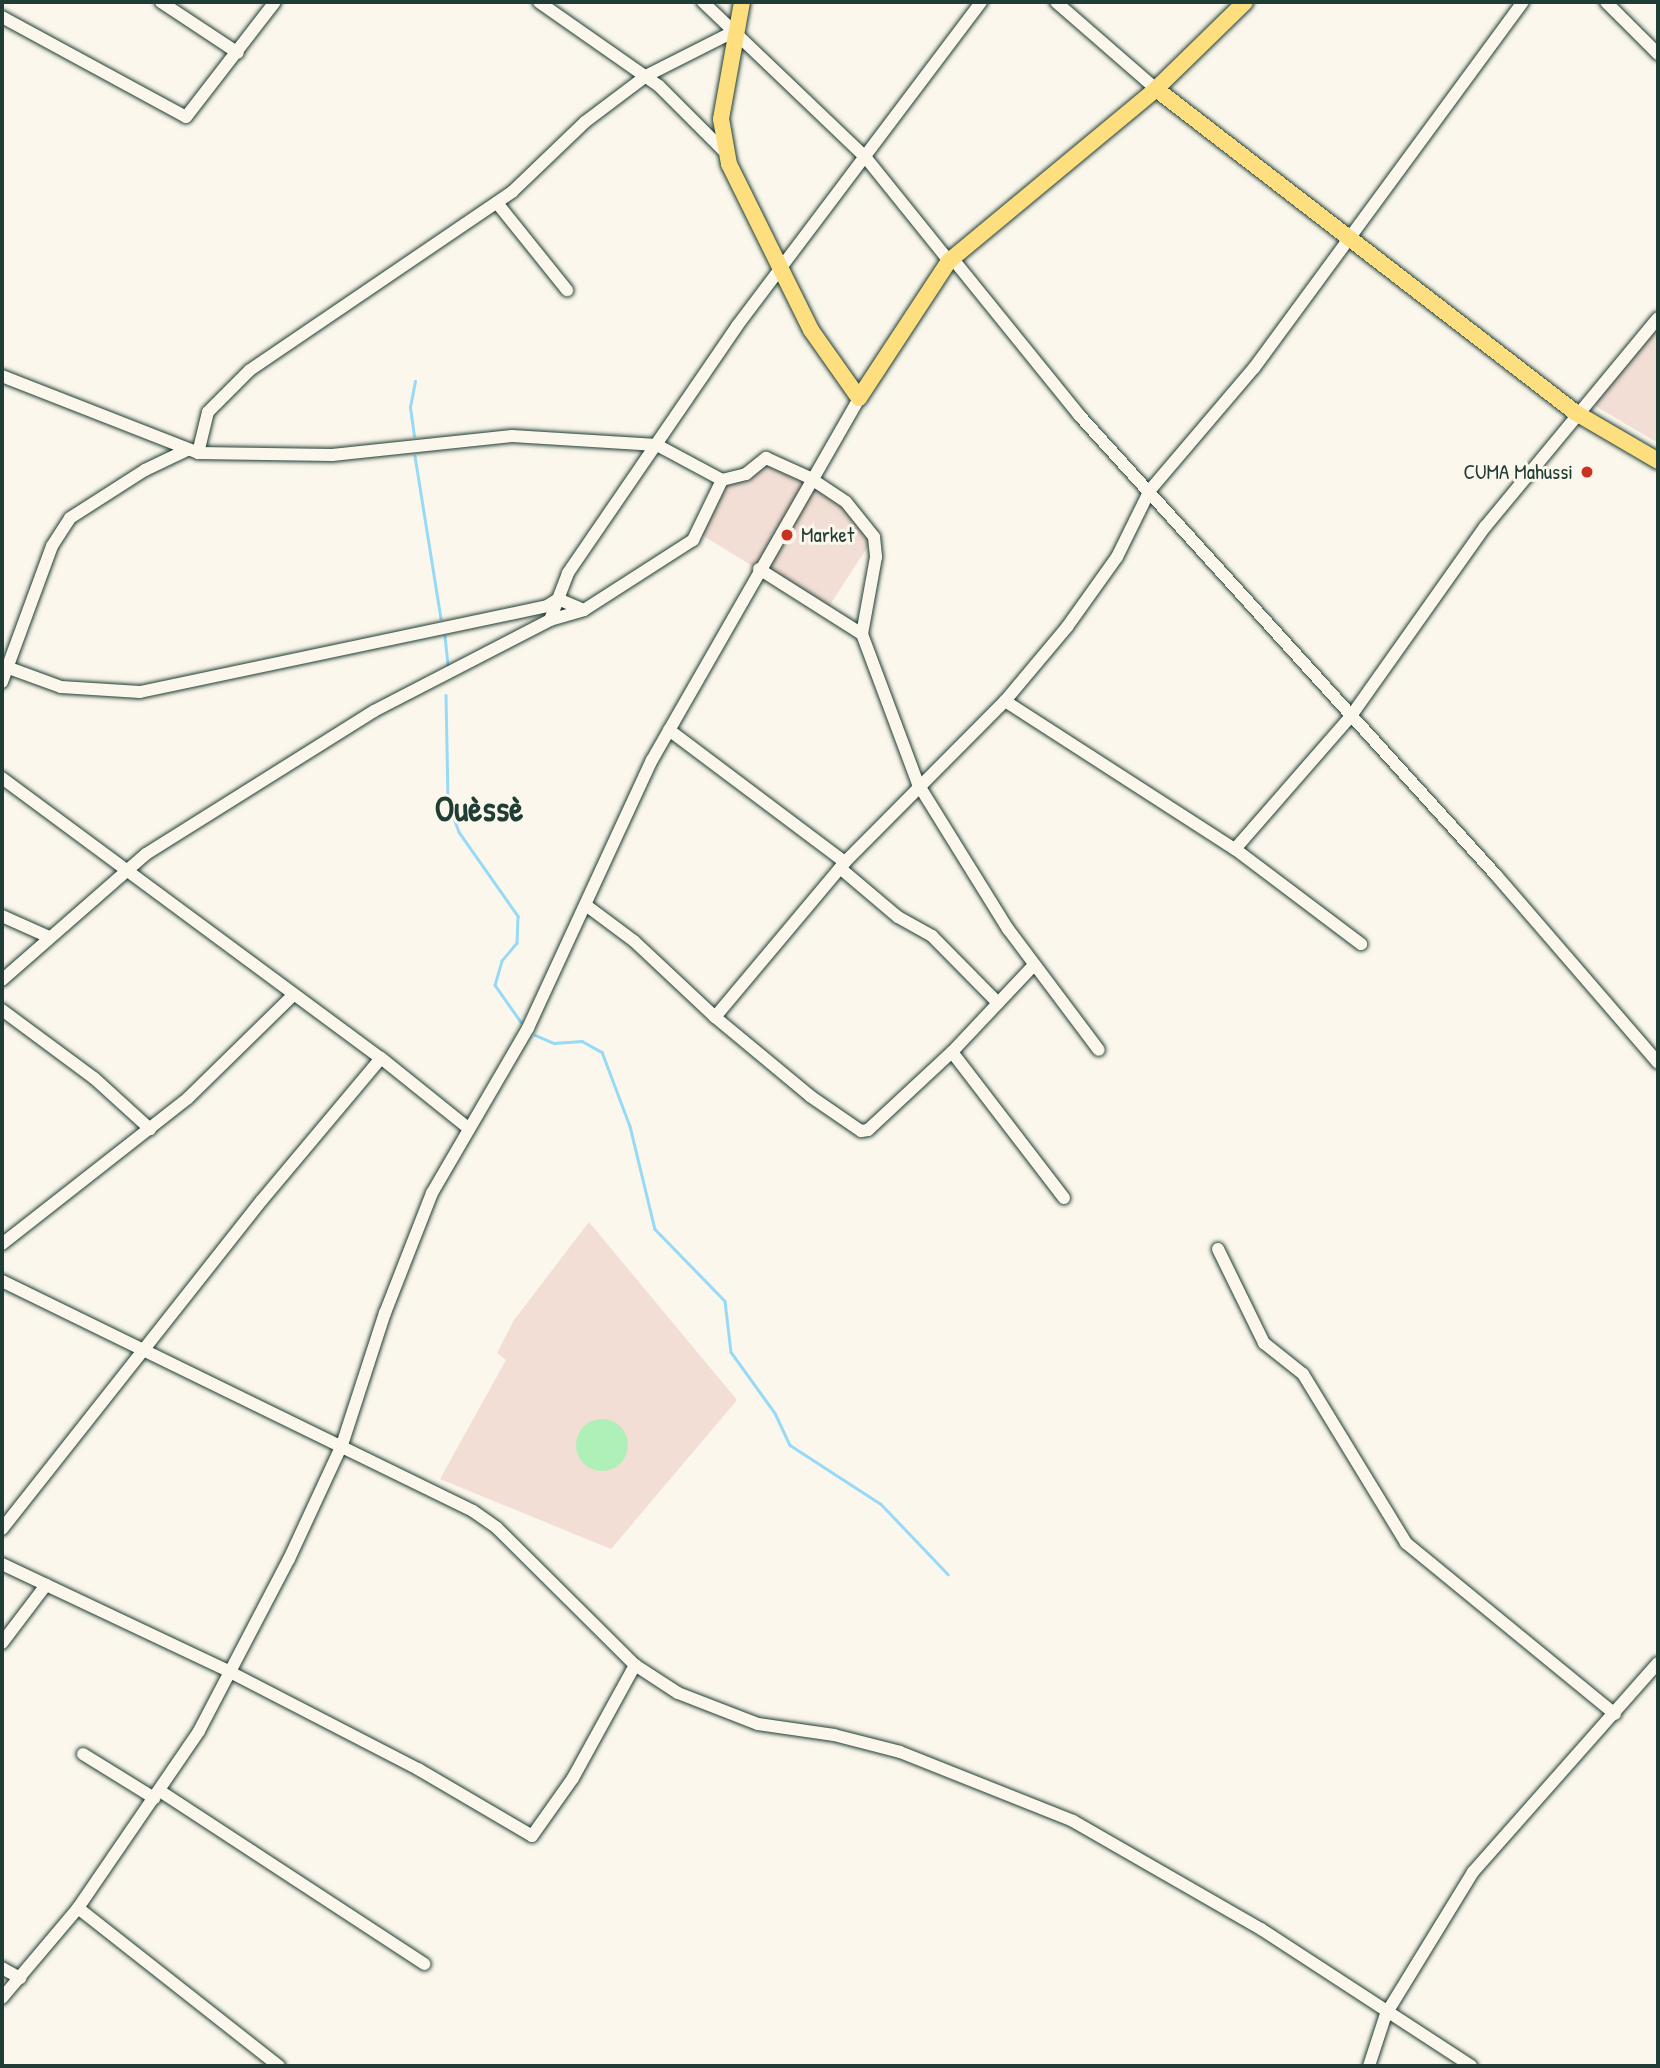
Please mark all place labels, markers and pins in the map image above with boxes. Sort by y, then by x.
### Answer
place label: CUMA Mahussi [1464,459,1573,485]
marker: CUMA Mahussi [1579,464,1595,480]
place label: Market [801,522,854,548]
marker: Market [779,527,795,543]

